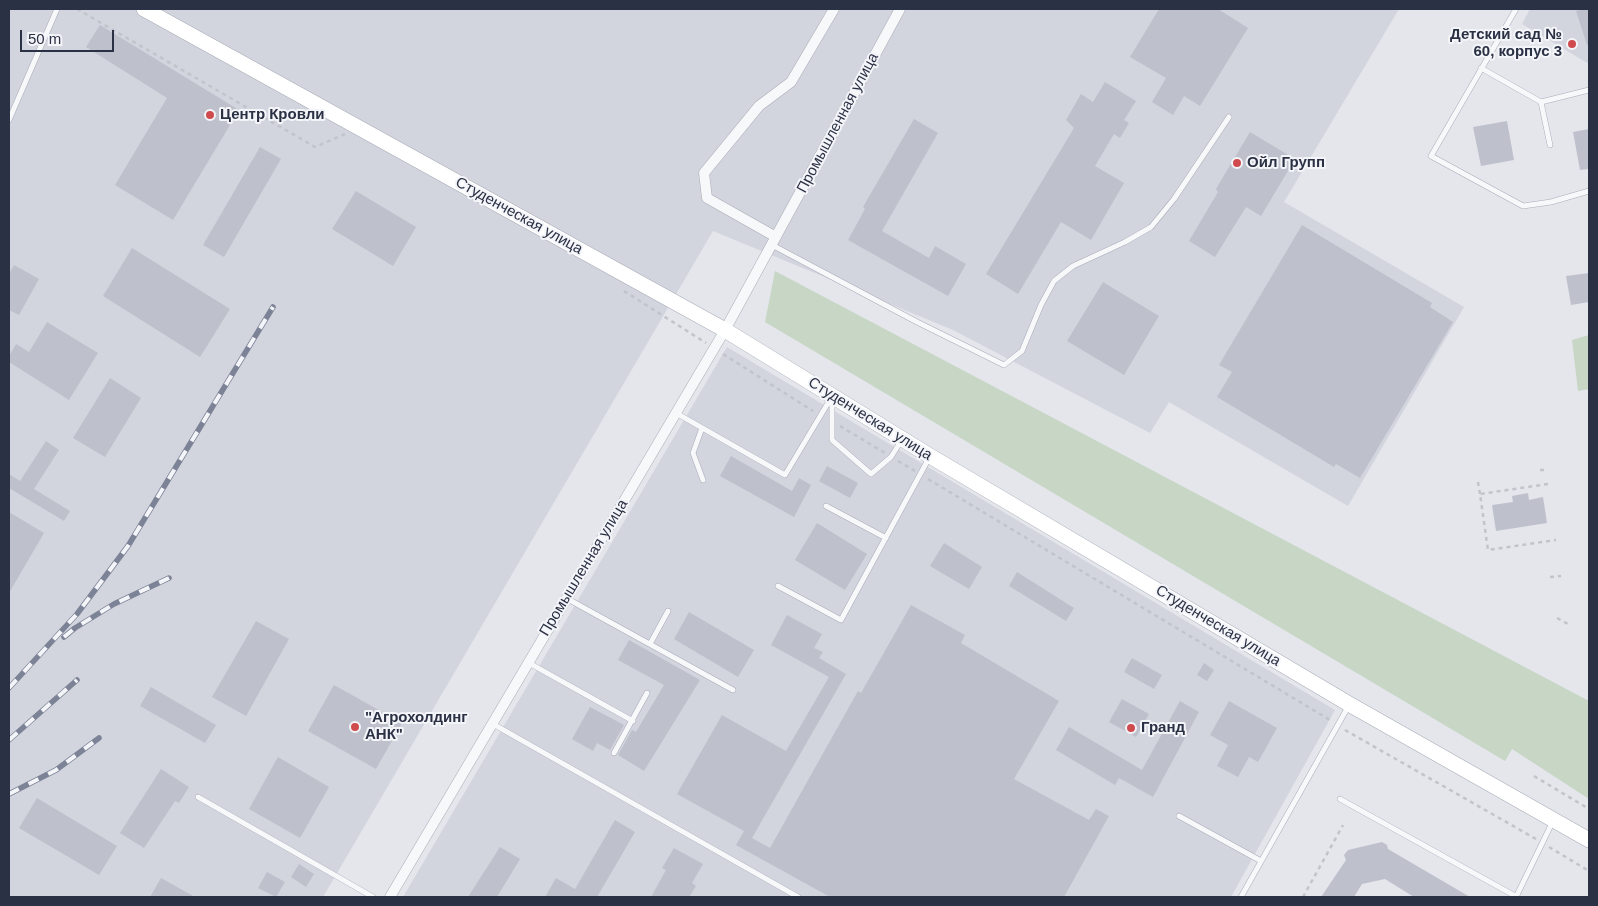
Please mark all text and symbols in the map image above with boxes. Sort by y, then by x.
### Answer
scale bar [22,20,116,52]
place label: Детский сад № 60, корпус 3 [1450,26,1562,61]
text: 50 m [28,30,61,47]
marker: Детский сад № 60, корпус 3 [1566,38,1578,50]
street label: Промышленная улица [793,50,883,196]
place label: Центр Кровли [220,106,324,124]
marker: Центр Кровли [204,109,216,121]
place label: Ойл Групп [1247,154,1325,172]
marker: Ойл Групп [1231,157,1243,169]
street label: Студенческая улица [452,174,586,258]
street label: Студенческая улица [805,374,935,464]
street label: Промышленная улица [536,496,632,640]
street label: Студенческая улица [1152,582,1284,670]
place label: "Агрохолдинг АНК" [365,709,467,744]
place label: Гранд [1141,719,1185,737]
marker: "Агрохолдинг АНК" [349,721,361,733]
marker: Гранд [1125,722,1137,734]

